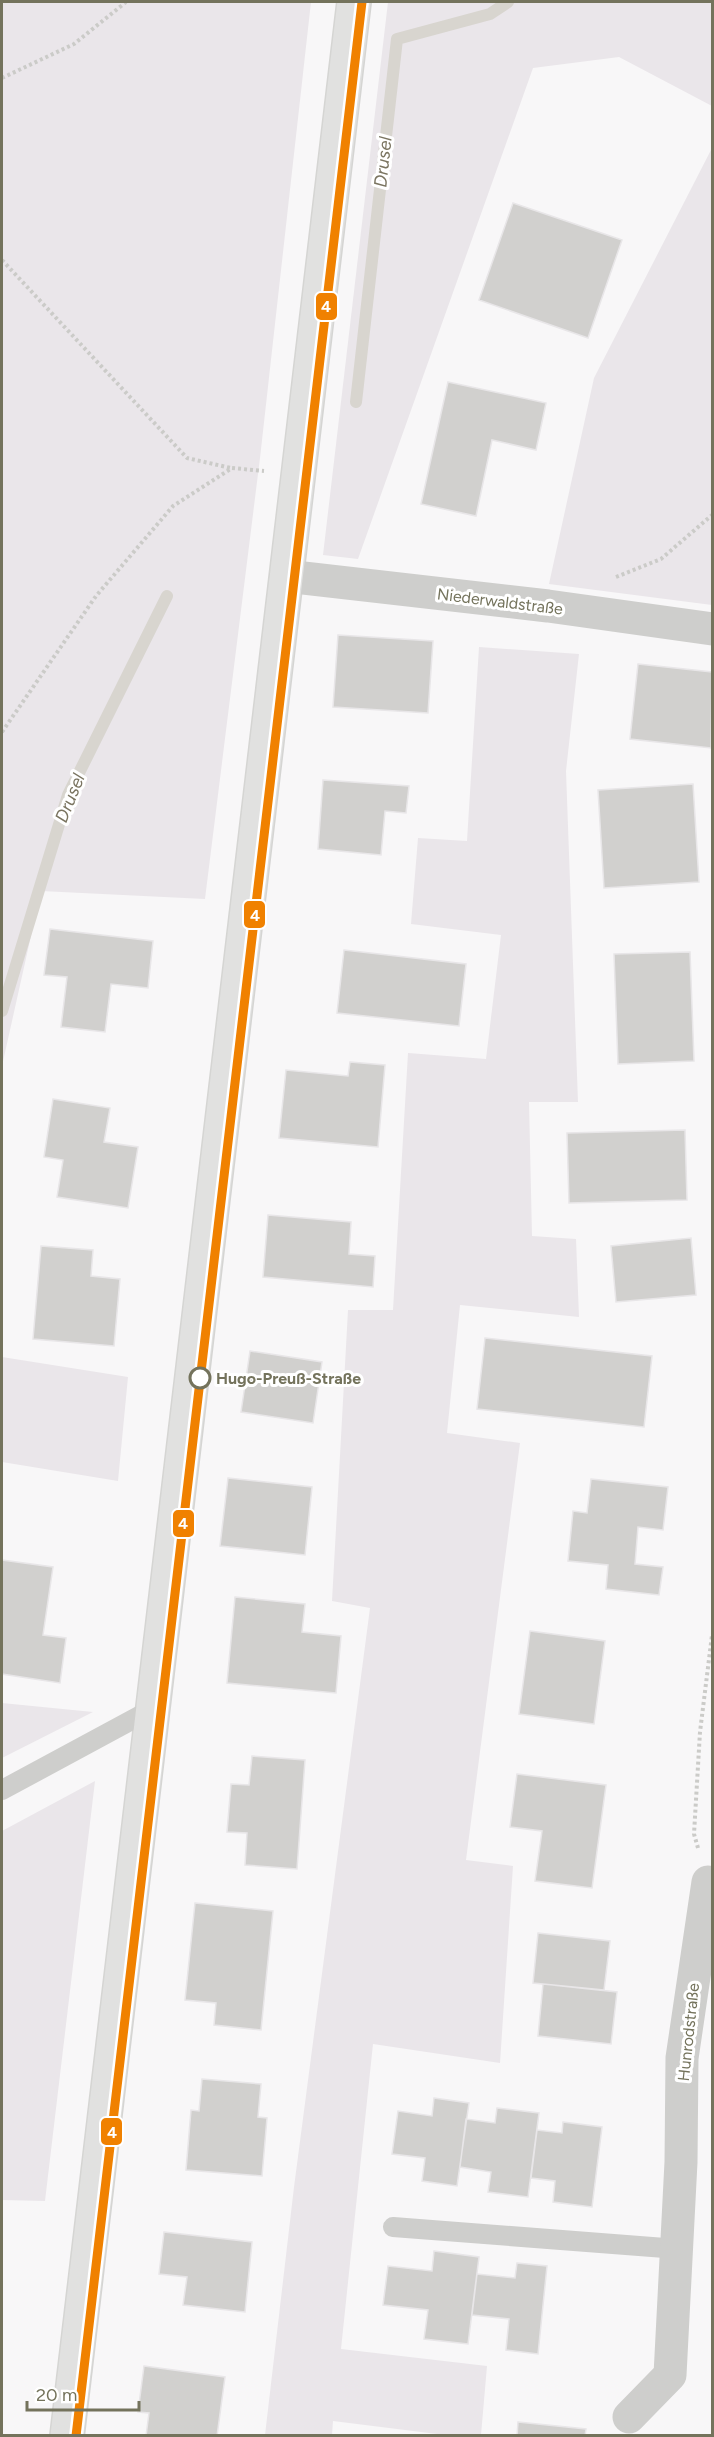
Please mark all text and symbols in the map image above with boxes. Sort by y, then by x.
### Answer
water label: Drusel [369,135,397,188]
line badge: 4 [315,292,338,321]
text: 4 [321,297,331,316]
street label: Niederwaldstraße [436,584,564,619]
water label: Drusel [50,769,90,826]
line badge: 4 [243,900,266,929]
text: 4 [250,906,260,925]
marker: Hugo-Preuß-Straße [189,1367,211,1389]
place label: Hugo-Preuß-Straße [216,1369,361,1388]
line badge: 4 [172,1509,195,1538]
text: 4 [178,1514,188,1533]
street label: Hunrodstraße [674,1982,703,2082]
line badge: 4 [100,2117,123,2146]
text: 4 [107,2123,117,2142]
scale bar [27,2374,140,2412]
text: 20 m [36,2384,77,2406]

